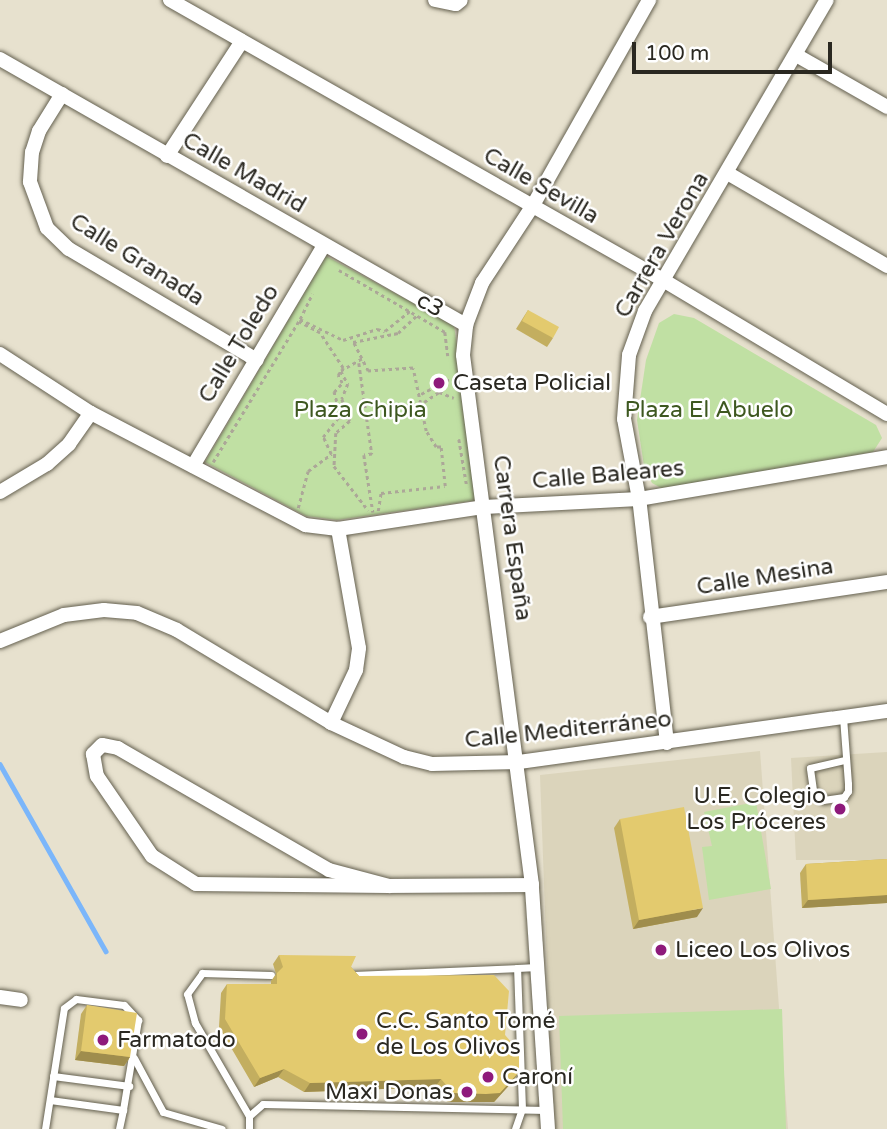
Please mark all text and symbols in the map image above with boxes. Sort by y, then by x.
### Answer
scale bar [635,28,834,72]
text: 100 m [645,41,709,66]
street label: Calle Madrid [177,127,311,219]
street label: Calle Sevilla [478,142,604,230]
street label: Carrera Verona [609,167,715,323]
street label: Calle Granada [65,208,209,312]
street label: Calle Toledo [193,280,285,408]
street label: c3 [412,286,448,324]
place label: Caseta Policial [453,369,611,397]
marker: Caseta Policial [431,375,447,391]
park label: Plaza Chipia [293,396,427,424]
park label: Plaza El Abuelo [625,396,793,424]
street label: Carrera España [487,453,537,623]
street label: Calle Baleares [531,455,685,495]
street label: Calle Mesina [695,553,835,601]
street label: Calle Mediterráneo [463,705,673,755]
place label: U.E. Colegio Los Próceres [686,782,826,836]
marker: U.E. Colegio Los Próceres [832,801,848,817]
place label: Liceo Los Olivos [675,936,850,964]
marker: Liceo Los Olivos [653,942,669,958]
place label: C.C. Santo Tomé de Los Olivos [376,1007,555,1061]
place label: Farmatodo [117,1026,236,1054]
marker: C.C. Santo Tomé de Los Olivos [354,1026,370,1042]
marker: Farmatodo [95,1032,111,1048]
place label: Caroní [502,1063,573,1091]
marker: Caroní [480,1069,496,1085]
place label: Maxi Donas [325,1078,453,1106]
marker: Maxi Donas [459,1084,475,1100]

